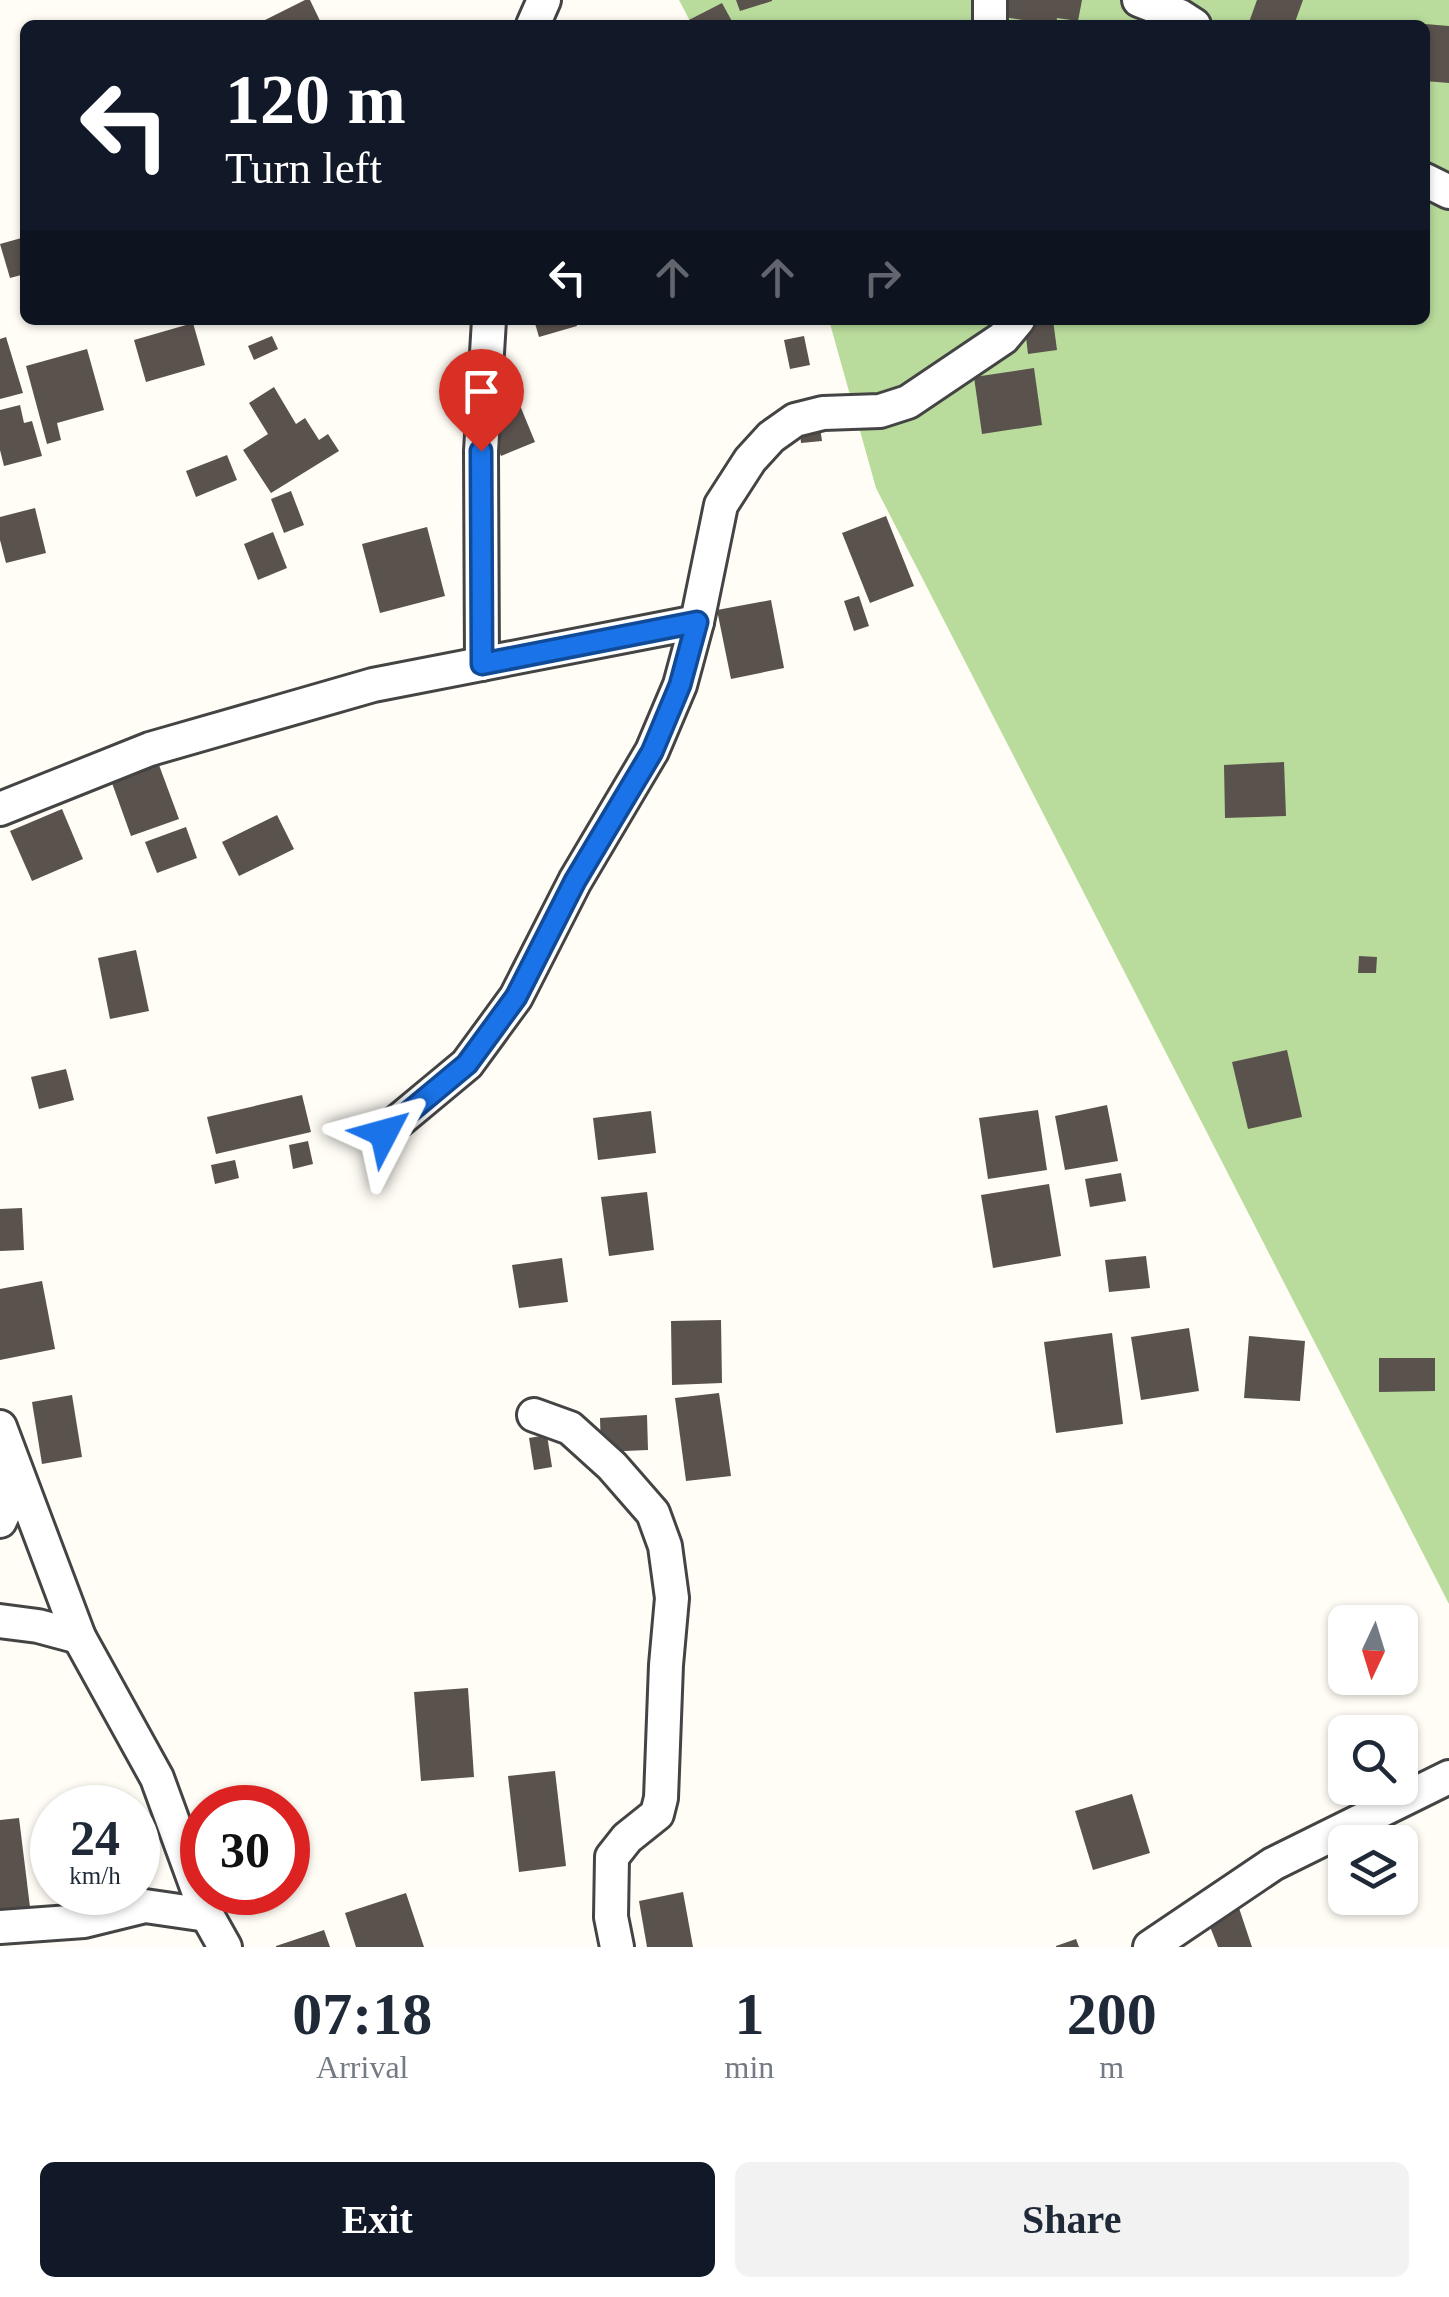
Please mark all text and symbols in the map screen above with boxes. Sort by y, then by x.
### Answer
icon: left [60,60,190,190]
text: 120 m [225,61,406,138]
text: Turn left [225,143,382,193]
icon: left [540,250,595,305]
icon: ahead [645,250,700,305]
icon: ahead [750,250,805,305]
icon: right [855,250,910,305]
pin [439,349,524,452]
icon: arrive [454,364,509,419]
position arrow [332,1081,436,1185]
north arrow [1328,1605,1418,1695]
map controls [1328,1605,1418,1915]
button: search [1328,1715,1418,1805]
speed limit sign: 30 [180,1785,310,1915]
text: 24 [70,1810,120,1866]
button: layers [1328,1825,1418,1915]
text: km/h [69,1862,121,1889]
text: 07:18 [292,1981,432,2047]
text: 1 [734,1981,764,2047]
text: 200 [1067,1981,1157,2047]
text: Arrival [316,2049,408,2085]
text: min [725,2049,774,2085]
text: m [1099,2049,1124,2085]
button: Exit [40,2162,715,2277]
button: Share [735,2162,1409,2277]

